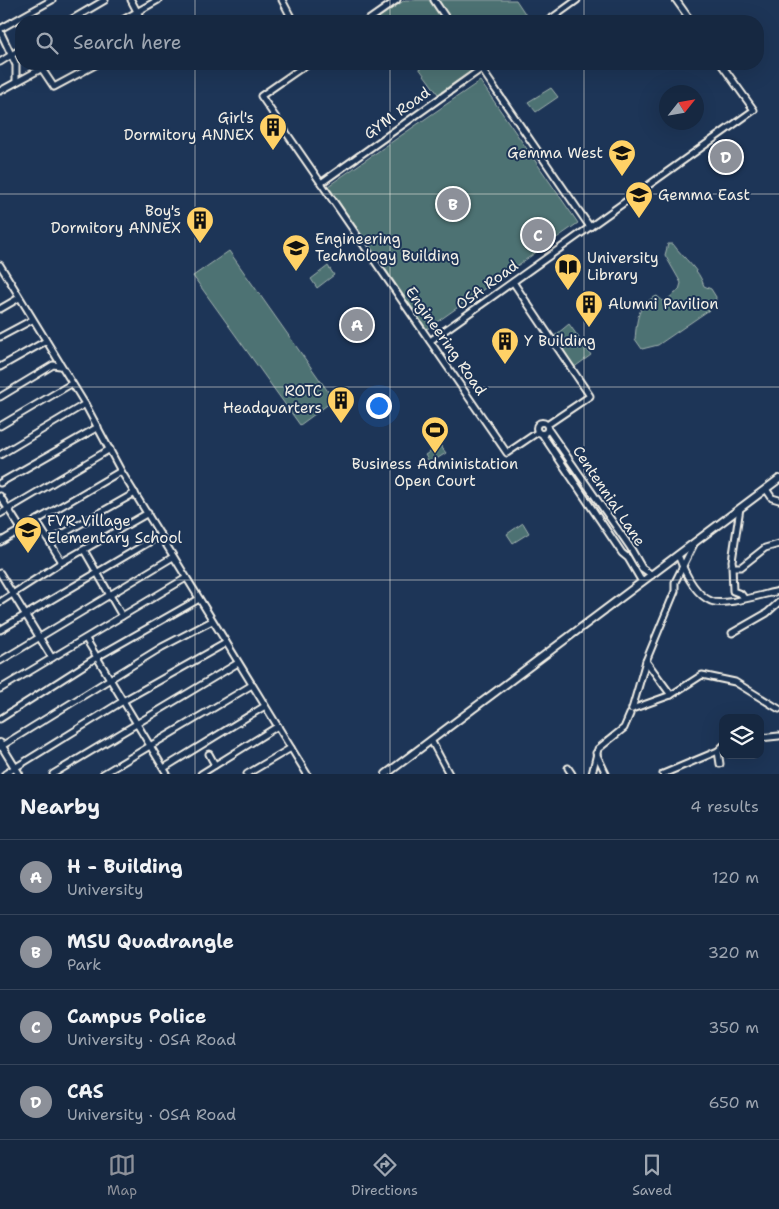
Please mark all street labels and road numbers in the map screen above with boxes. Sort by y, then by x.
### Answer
street label: GYM Road [360,82,434,144]
street label: OSA Road [452,255,523,314]
street label: Engineering Road [401,283,491,400]
street label: Centennial Lane [568,442,650,550]

